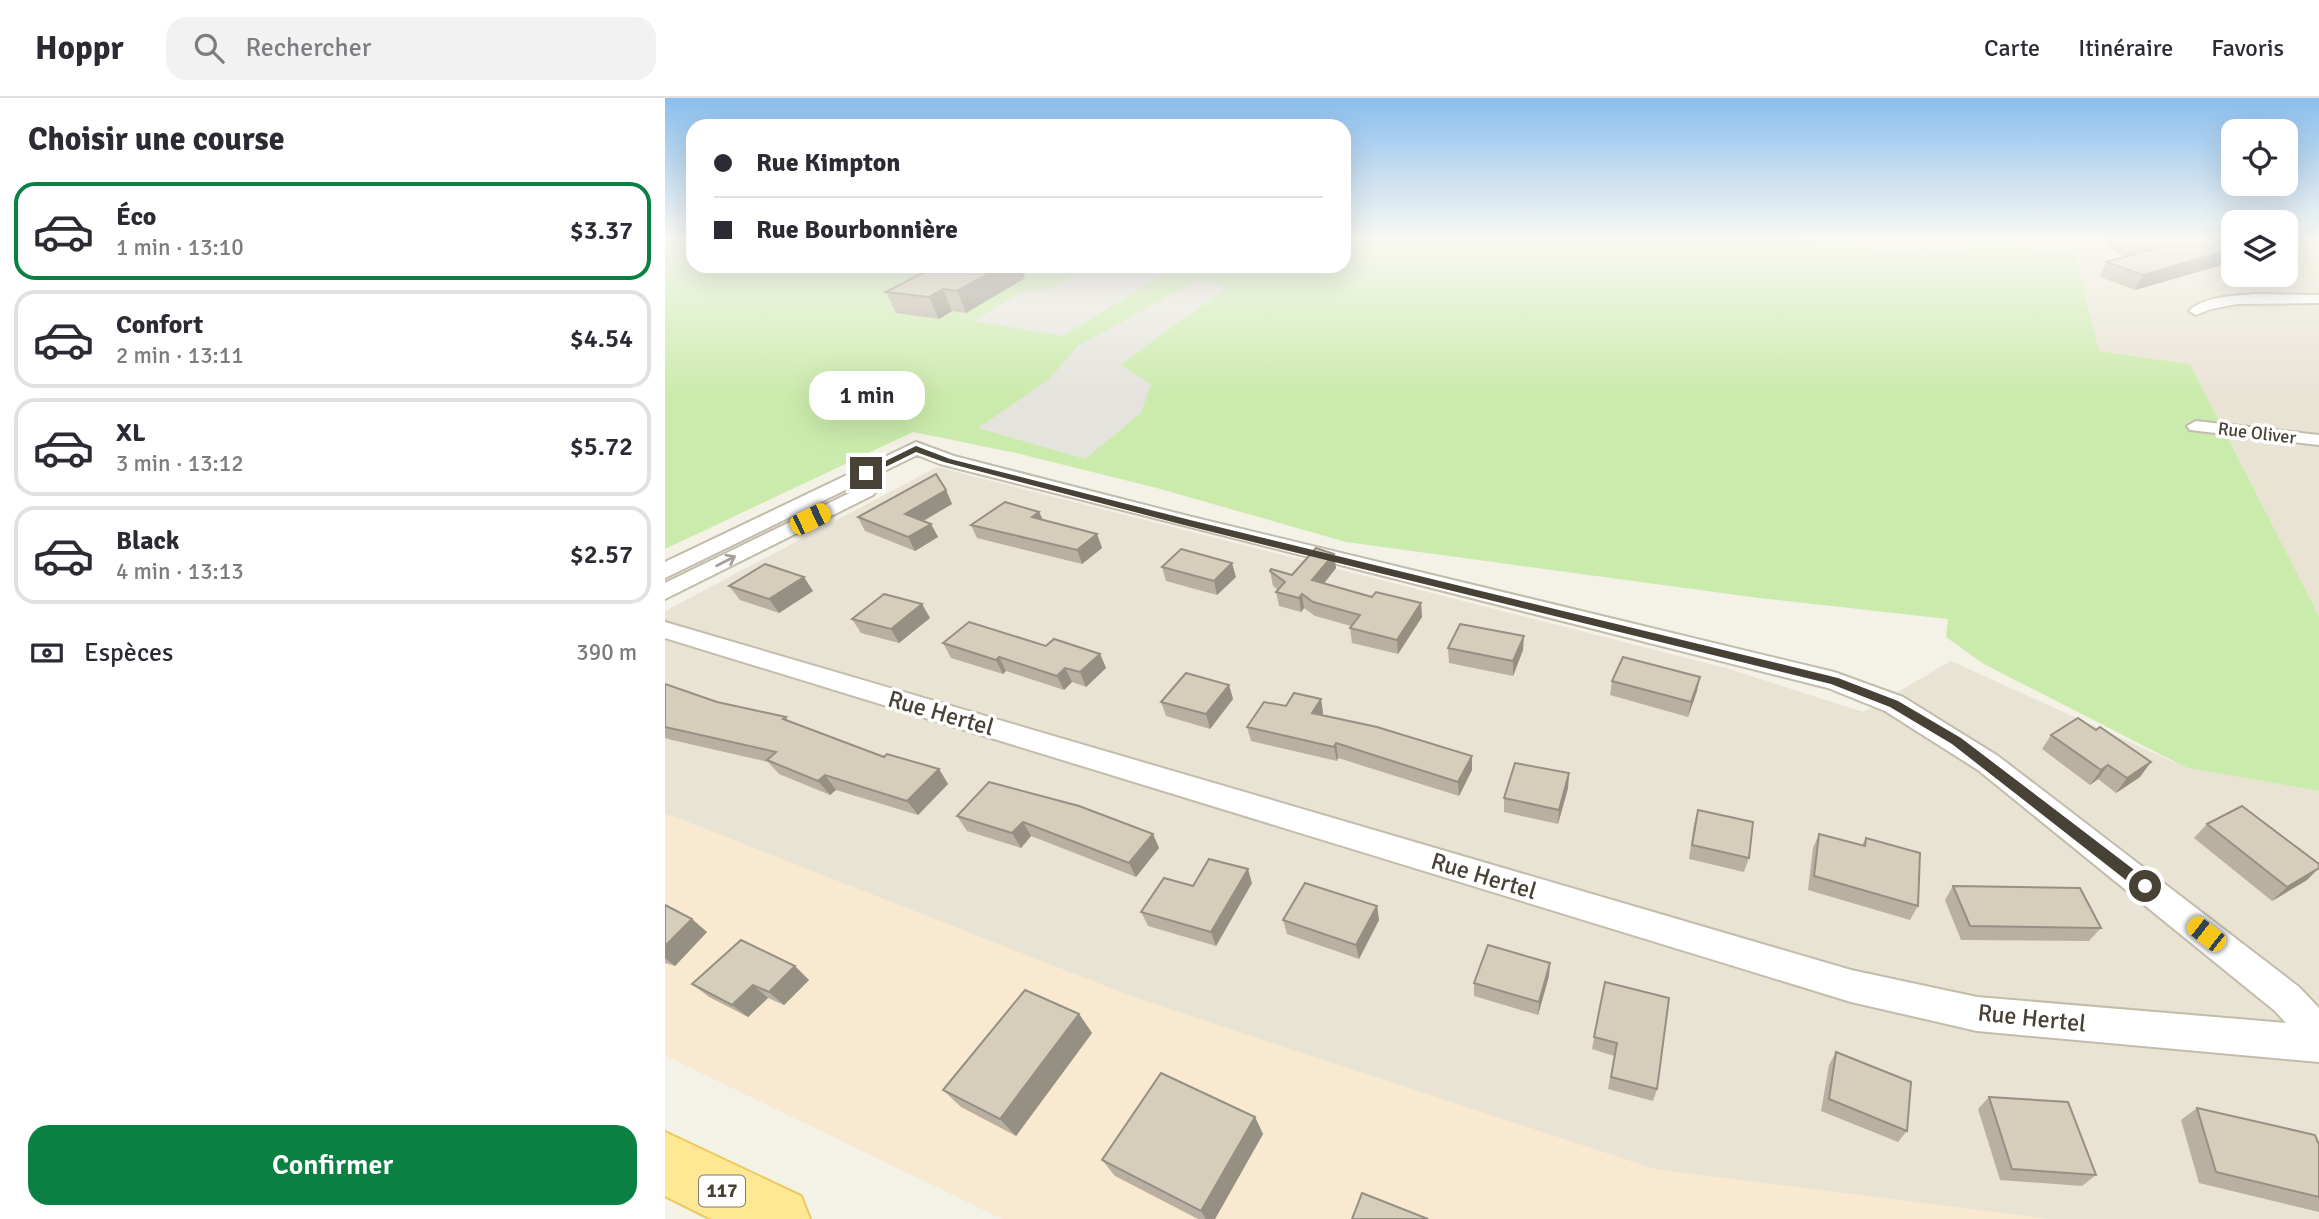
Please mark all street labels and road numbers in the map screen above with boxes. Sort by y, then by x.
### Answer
street label: Rue Oliver [2217,417,2298,449]
street label: Rue Hertel [884,684,998,742]
street label: Rue Hertel [1427,846,1541,906]
street label: Rue Hertel [1976,997,2088,1039]
road number: 117 [699,1176,745,1206]

